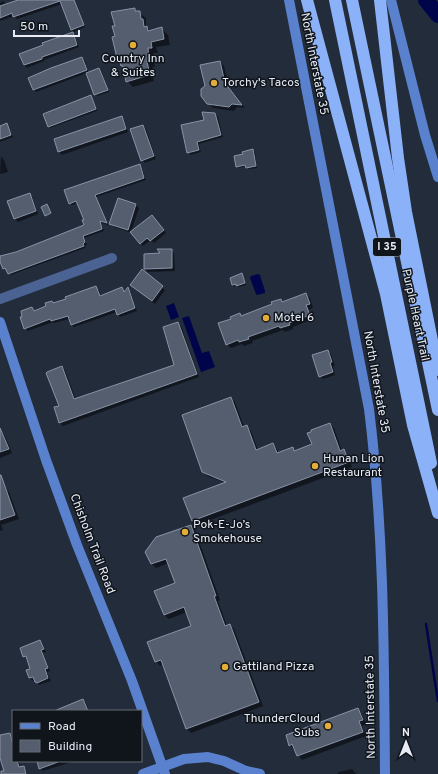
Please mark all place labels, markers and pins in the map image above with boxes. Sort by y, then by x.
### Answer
marker: Country Inn & Suites [128,40,138,50]
place label: Country Inn & Suites [102,51,165,81]
place label: Torchy's Tacos [222,75,300,91]
marker: Torchy's Tacos [209,78,219,88]
place label: Motel 6 [274,310,314,326]
marker: Motel 6 [261,313,271,323]
place label: Hunan Lion Restaurant [323,451,384,481]
marker: Hunan Lion Restaurant [310,461,320,471]
place label: Pok-E-Jo’s Smokehouse [193,517,262,547]
marker: Pok-E-Jo’s Smokehouse [180,527,190,537]
place label: Gattiland Pizza [233,659,314,675]
marker: Gattiland Pizza [220,662,230,672]
place label: ThunderCloud Subs [244,711,320,741]
marker: ThunderCloud Subs [323,721,333,731]

